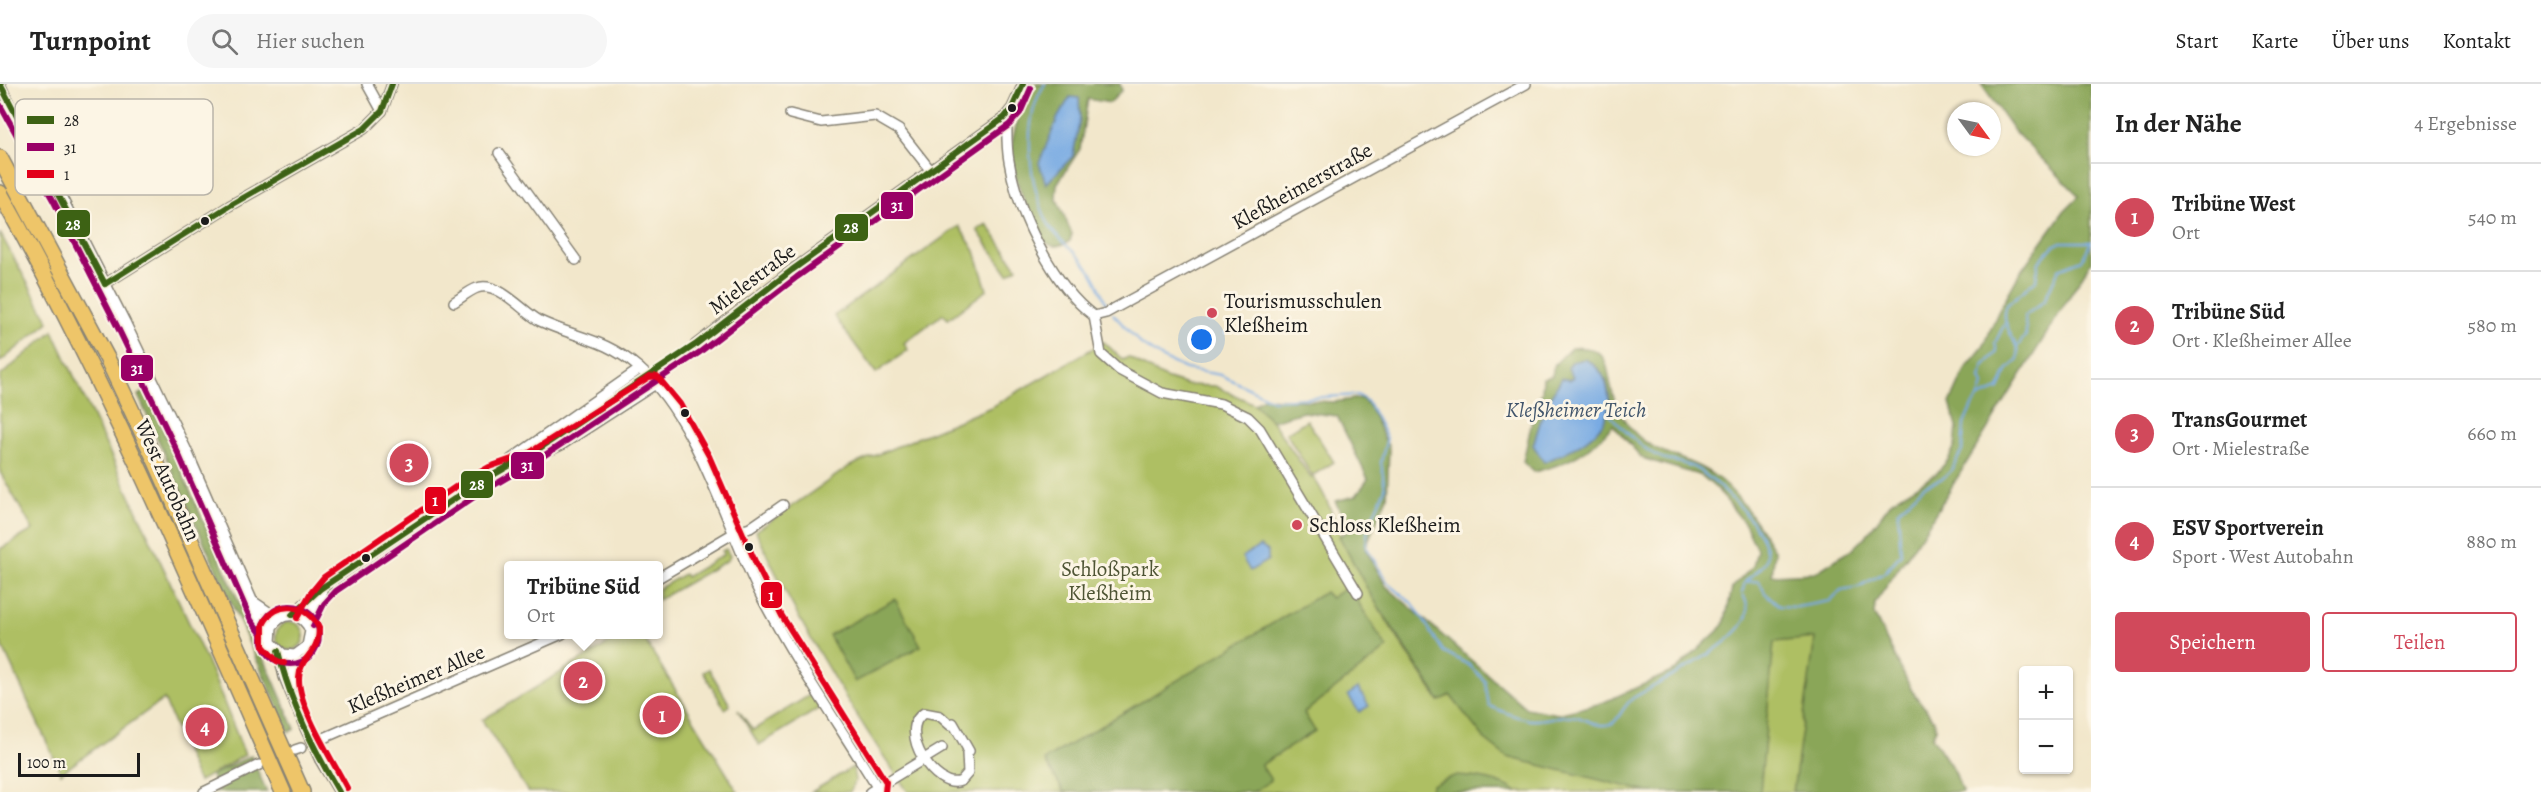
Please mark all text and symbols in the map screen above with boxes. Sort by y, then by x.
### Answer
search box [187,14,607,68]
text: Turnpoint [30,22,151,60]
icon: search [208,25,241,58]
text: Hier suchen [256,26,365,56]
text: Start [2176,27,2218,55]
text: Karte [2251,27,2299,55]
text: Über uns [2332,27,2409,55]
text: Kontakt [2442,27,2511,55]
legend [15,99,213,195]
unlabelled marker [1006,102,1018,114]
north arrow [1947,102,2001,156]
text: In der Nähe [2115,106,2242,141]
text: 28 [64,110,79,132]
text: 4 Ergebnisse [2414,110,2517,137]
street label: Kleßheimerstraße [1227,136,1377,236]
text: 31 [64,137,77,159]
text: 1 [64,164,70,186]
text: Tribüne West [2172,189,2295,219]
line badge: 31 [880,191,914,220]
text: 31 [891,195,904,217]
text: 1 [2131,204,2138,231]
text: 540 m [2468,204,2517,231]
line badge: 28 [56,209,91,238]
line badge: 28 [834,213,869,242]
text: 28 [65,214,81,236]
unlabelled marker [199,215,211,227]
text: 28 [843,217,859,239]
text: Ort [2172,219,2200,246]
street label: Mielestraße [703,237,801,321]
place label: Tourismusschulen Kleßheim [1224,287,1382,339]
text: Tribüne Süd [2172,297,2285,327]
marker: Tourismusschulen Kleßheim [1205,306,1219,320]
text: 2 [2130,312,2139,339]
text: 580 m [2467,312,2517,339]
your location [1187,325,1216,354]
text: Ort · Kleßheimer Allee [2172,327,2352,354]
line badge: 31 [120,354,154,382]
text: 31 [131,358,144,380]
water label: Kleßheimer Teich [1506,395,1646,425]
text: TransGourmet [2172,405,2307,435]
unlabelled marker [679,407,691,419]
street label: West Autobahn [128,414,207,545]
text: 3 [2130,420,2139,447]
text: 660 m [2467,420,2517,447]
text: Ort · Mielestraße [2172,435,2309,462]
pin: 3 [390,440,428,485]
line badge: 31 [510,451,545,480]
text: 31 [521,455,534,477]
line badge: 28 [460,470,494,499]
text: 28 [469,474,485,496]
line badge: 1 [424,486,447,515]
text: 1 [432,490,438,512]
place label: Schloss Kleßheim [1309,511,1461,539]
text: ESV Sportverein [2172,513,2324,543]
marker: Schloss Kleßheim [1290,518,1304,532]
text: 4 [2130,528,2139,555]
text: 880 m [2466,528,2517,555]
unlabelled marker [743,541,755,553]
text: Sport · West Autobahn [2172,543,2354,570]
unlabelled marker [360,552,372,564]
park label: Schloßpark Kleßheim [1061,555,1160,607]
popup [504,561,663,639]
text: Tribüne Süd [527,572,640,602]
line badge: 1 [760,581,783,609]
text: 1 [768,585,774,607]
text: Ort [527,602,555,629]
button: Speichern [2115,612,2310,672]
button: Teilen [2322,612,2517,672]
street label: Kleßheimer Allee [343,637,489,721]
pin: 2 [564,658,602,704]
map controls [2019,666,2073,774]
button: + [2019,666,2073,720]
pin: 1 [642,692,682,738]
pin: 4 [186,704,224,750]
button: − [2019,720,2073,774]
scale bar [18,750,140,778]
text: 100 m [27,752,66,774]

